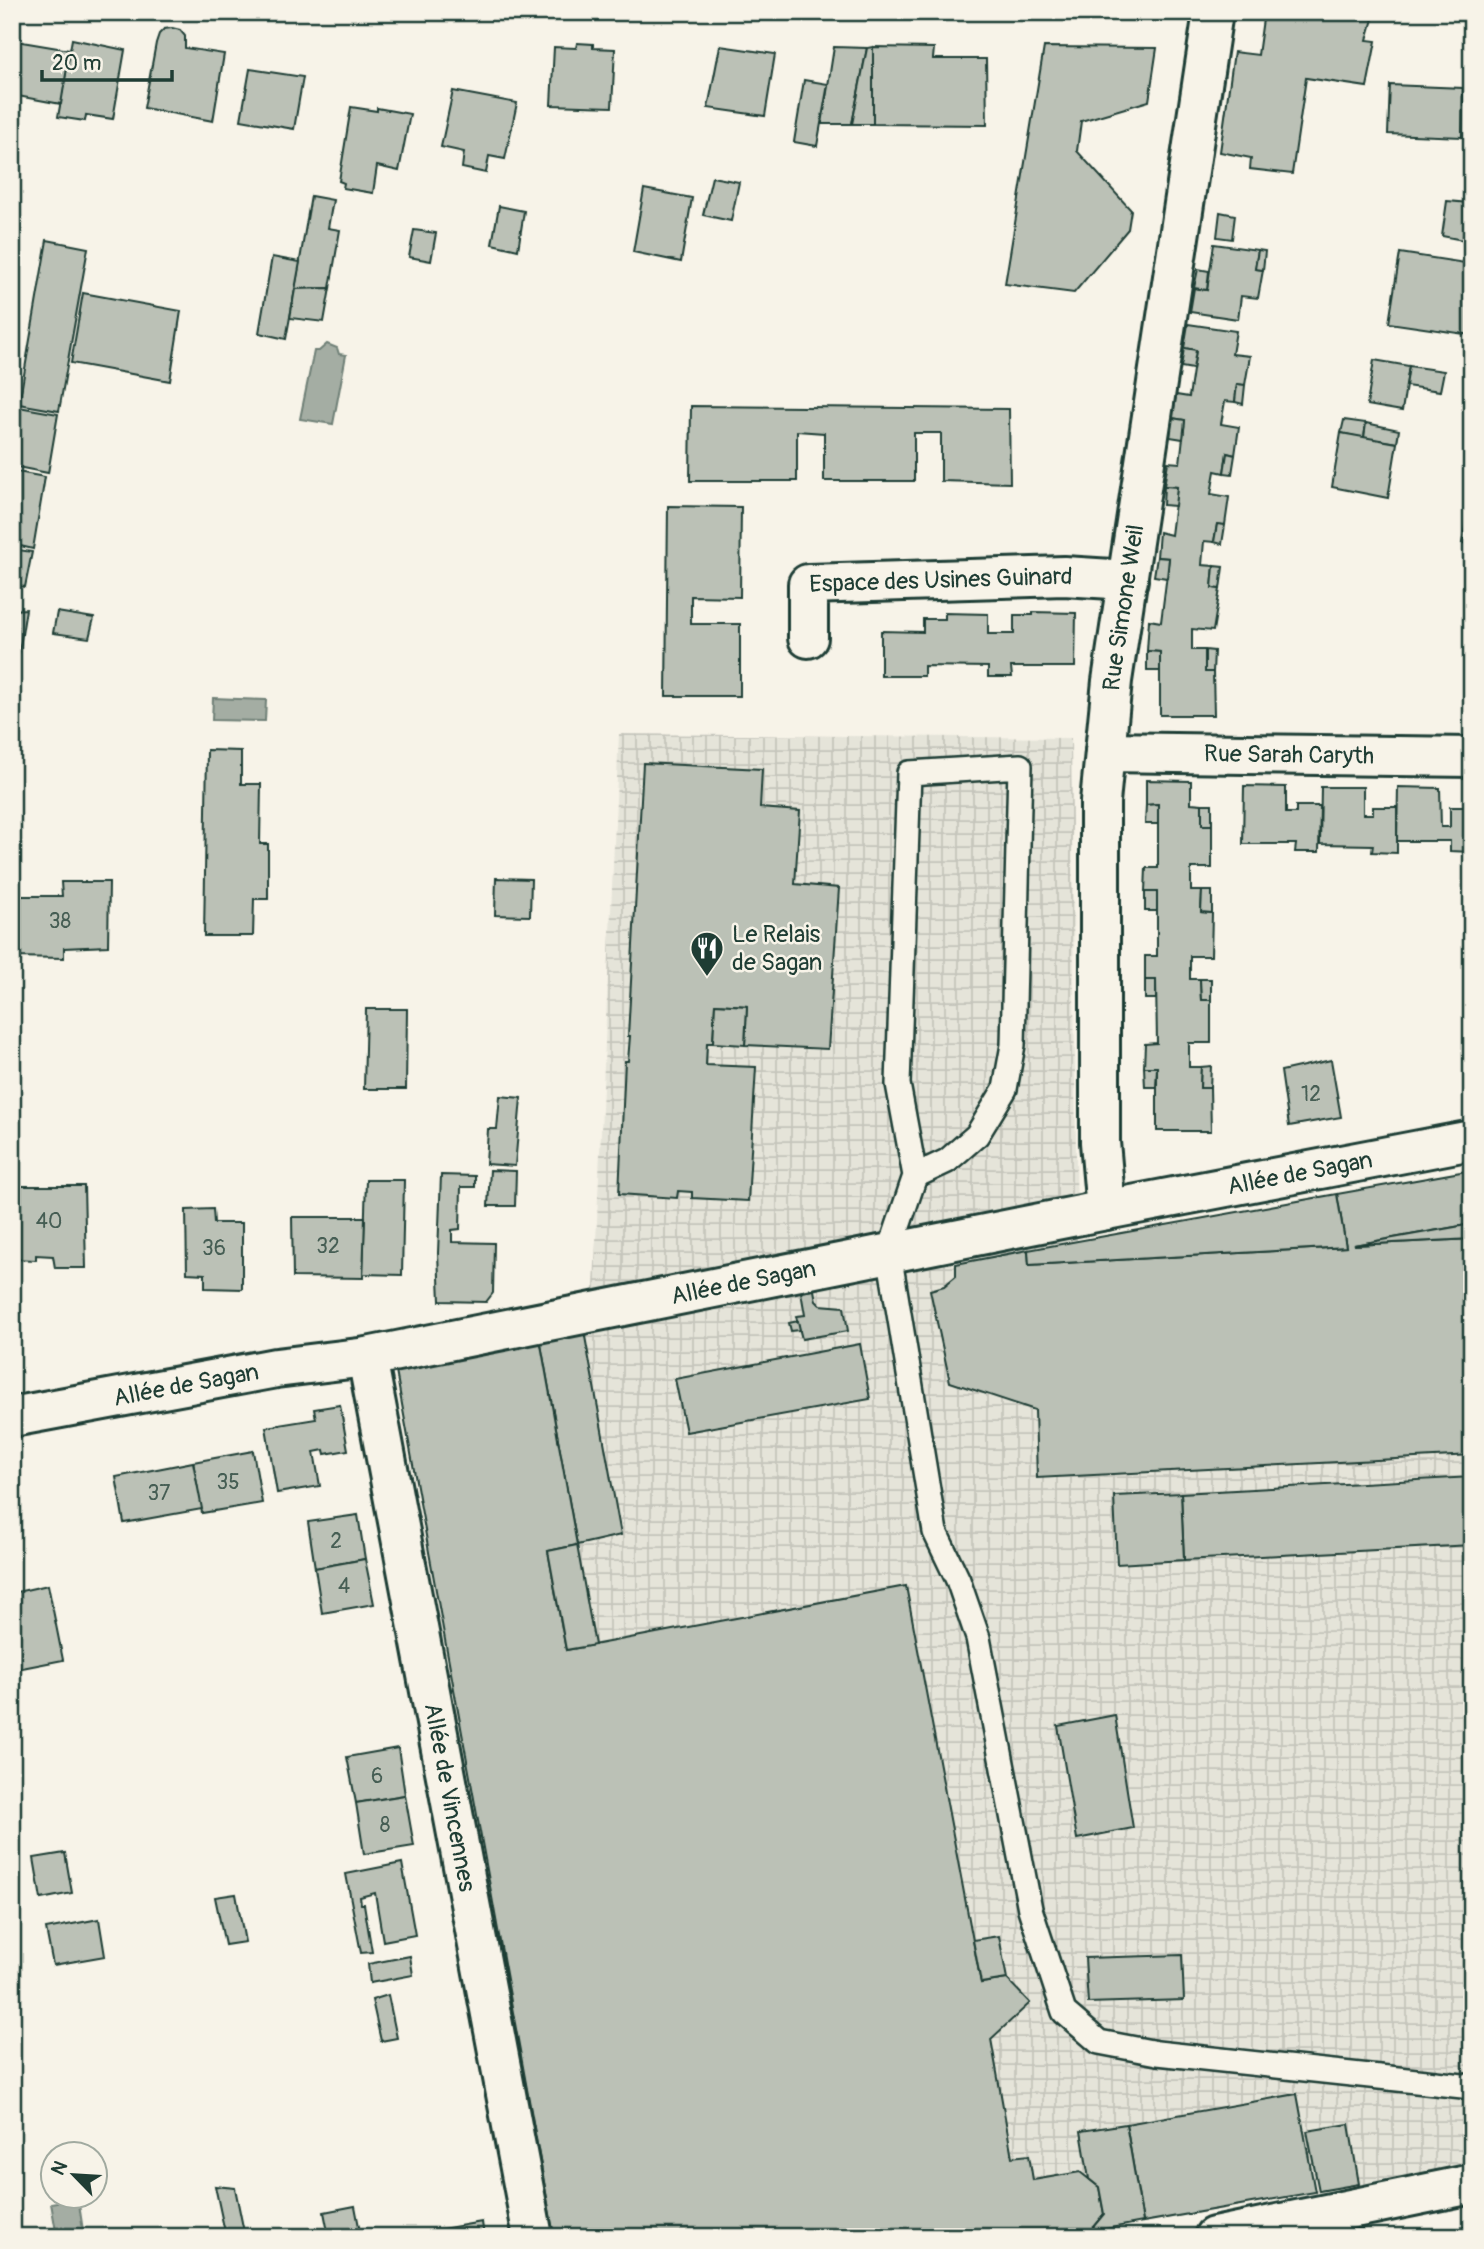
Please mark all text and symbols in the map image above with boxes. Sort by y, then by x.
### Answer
scale bar [42,38,172,82]
text: 20 m [52,50,101,77]
street label: Rue Simone Weil [1097,523,1150,692]
street label: Espace des Usines Guinard [809,562,1073,599]
street label: Rue Sarah Caryth [1204,739,1374,771]
house number: 38 [49,908,71,935]
place label: Le Relais de Sagan [732,920,822,977]
restaurant icon: Le Relais de Sagan [688,929,726,978]
house number: 12 [1301,1081,1321,1108]
street label: Allée de Sagan [1225,1145,1375,1201]
house number: 40 [36,1208,62,1235]
house number: 32 [316,1233,340,1260]
house number: 36 [202,1235,226,1262]
street label: Allée de Sagan [669,1254,819,1311]
street label: Allée de Sagan [111,1358,261,1413]
house number: 35 [216,1469,240,1496]
house number: 37 [148,1480,170,1507]
house number: 2 [330,1528,342,1555]
house number: 4 [338,1573,350,1600]
street label: Allée de Vincennes [418,1701,482,1894]
house number: 6 [371,1763,383,1790]
house number: 8 [380,1812,390,1839]
north arrow [38,2140,108,2210]
text: N [46,2157,73,2179]

